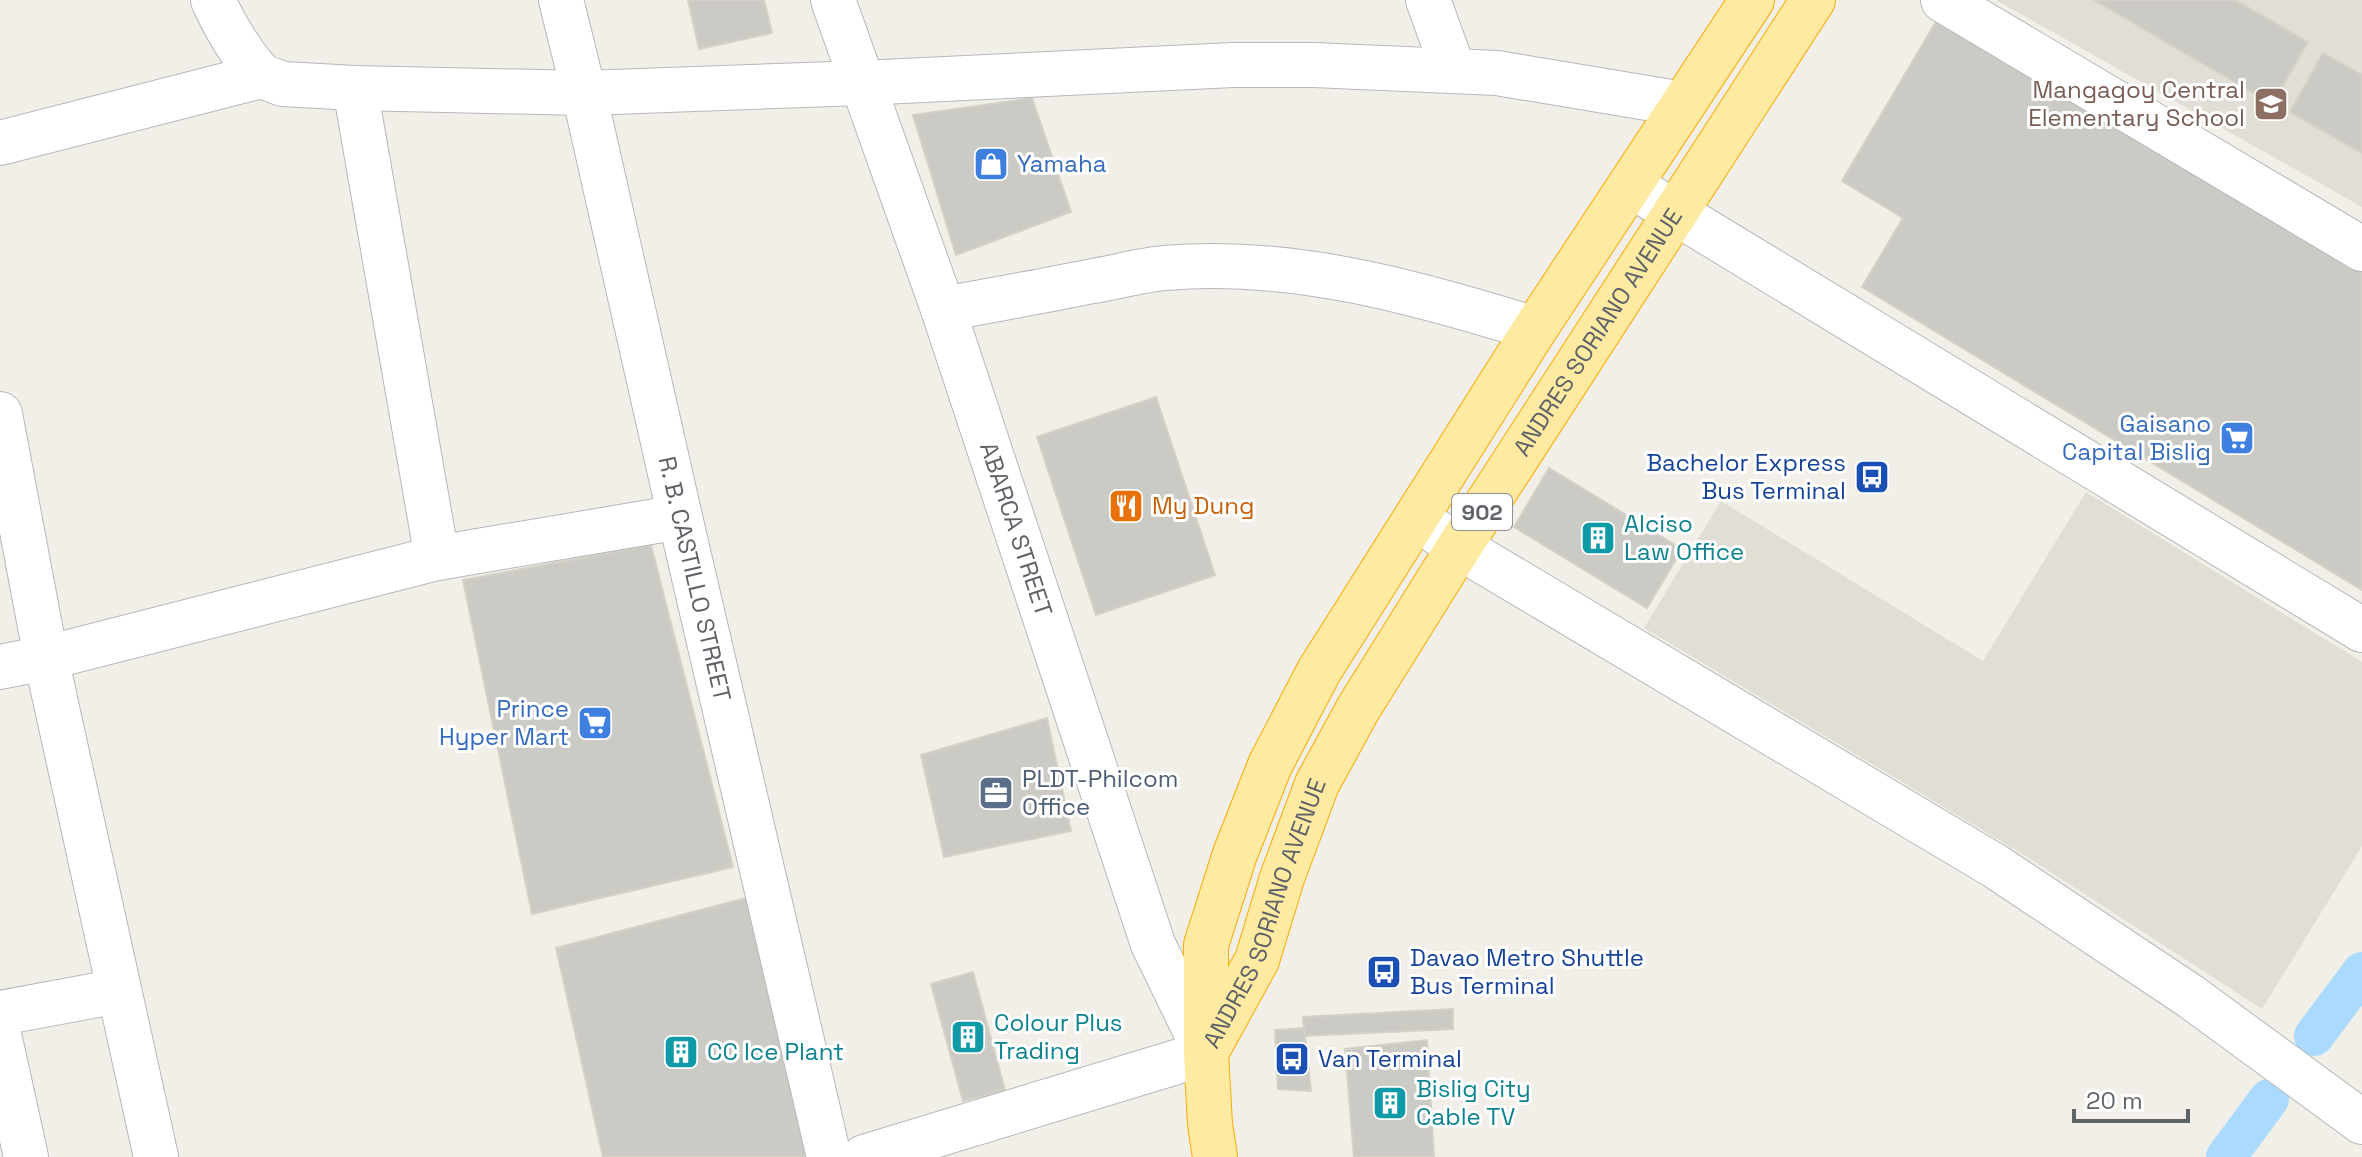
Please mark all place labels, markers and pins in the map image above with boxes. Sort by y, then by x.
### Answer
place label: Mangagoy Central Elementary School [2028,74,2245,133]
school or university icon: Mangagoy Central Elementary School [2252,85,2290,123]
shop icon: Yamaha [972,145,1010,183]
place label: Yamaha [1017,148,1107,179]
place label: Gaisano Capital Bislig [2062,408,2211,467]
supermarket icon: Gaisano Capital Bislig [2218,419,2256,457]
place label: Bachelor Express Bus Terminal [1646,447,1846,506]
bus stop icon: Bachelor Express Bus Terminal [1853,458,1891,496]
restaurant icon: My Dung [1107,487,1145,525]
place label: My Dung [1152,490,1254,521]
place label: Alciso Law Office [1624,508,1744,567]
building icon: Alciso Law Office [1579,519,1617,557]
place label: Prince Hyper Mart [439,693,569,752]
supermarket icon: Prince Hyper Mart [576,704,614,742]
place label: PLDT-Philcom Office [1022,763,1178,822]
office icon: PLDT-Philcom Office [977,774,1015,812]
place label: Davao Metro Shuttle Bus Terminal [1410,942,1644,1001]
bus stop icon: Davao Metro Shuttle Bus Terminal [1365,953,1403,991]
place label: Colour Plus Trading [994,1007,1123,1066]
building icon: Colour Plus Trading [949,1018,987,1056]
building icon: CC Ice Plant [662,1033,700,1071]
place label: CC Ice Plant [707,1036,844,1067]
bus stop icon: Van Terminal [1273,1040,1311,1078]
place label: Van Terminal [1318,1043,1462,1074]
place label: Bislig City Cable TV [1416,1073,1531,1132]
building icon: Bislig City Cable TV [1371,1084,1409,1122]

